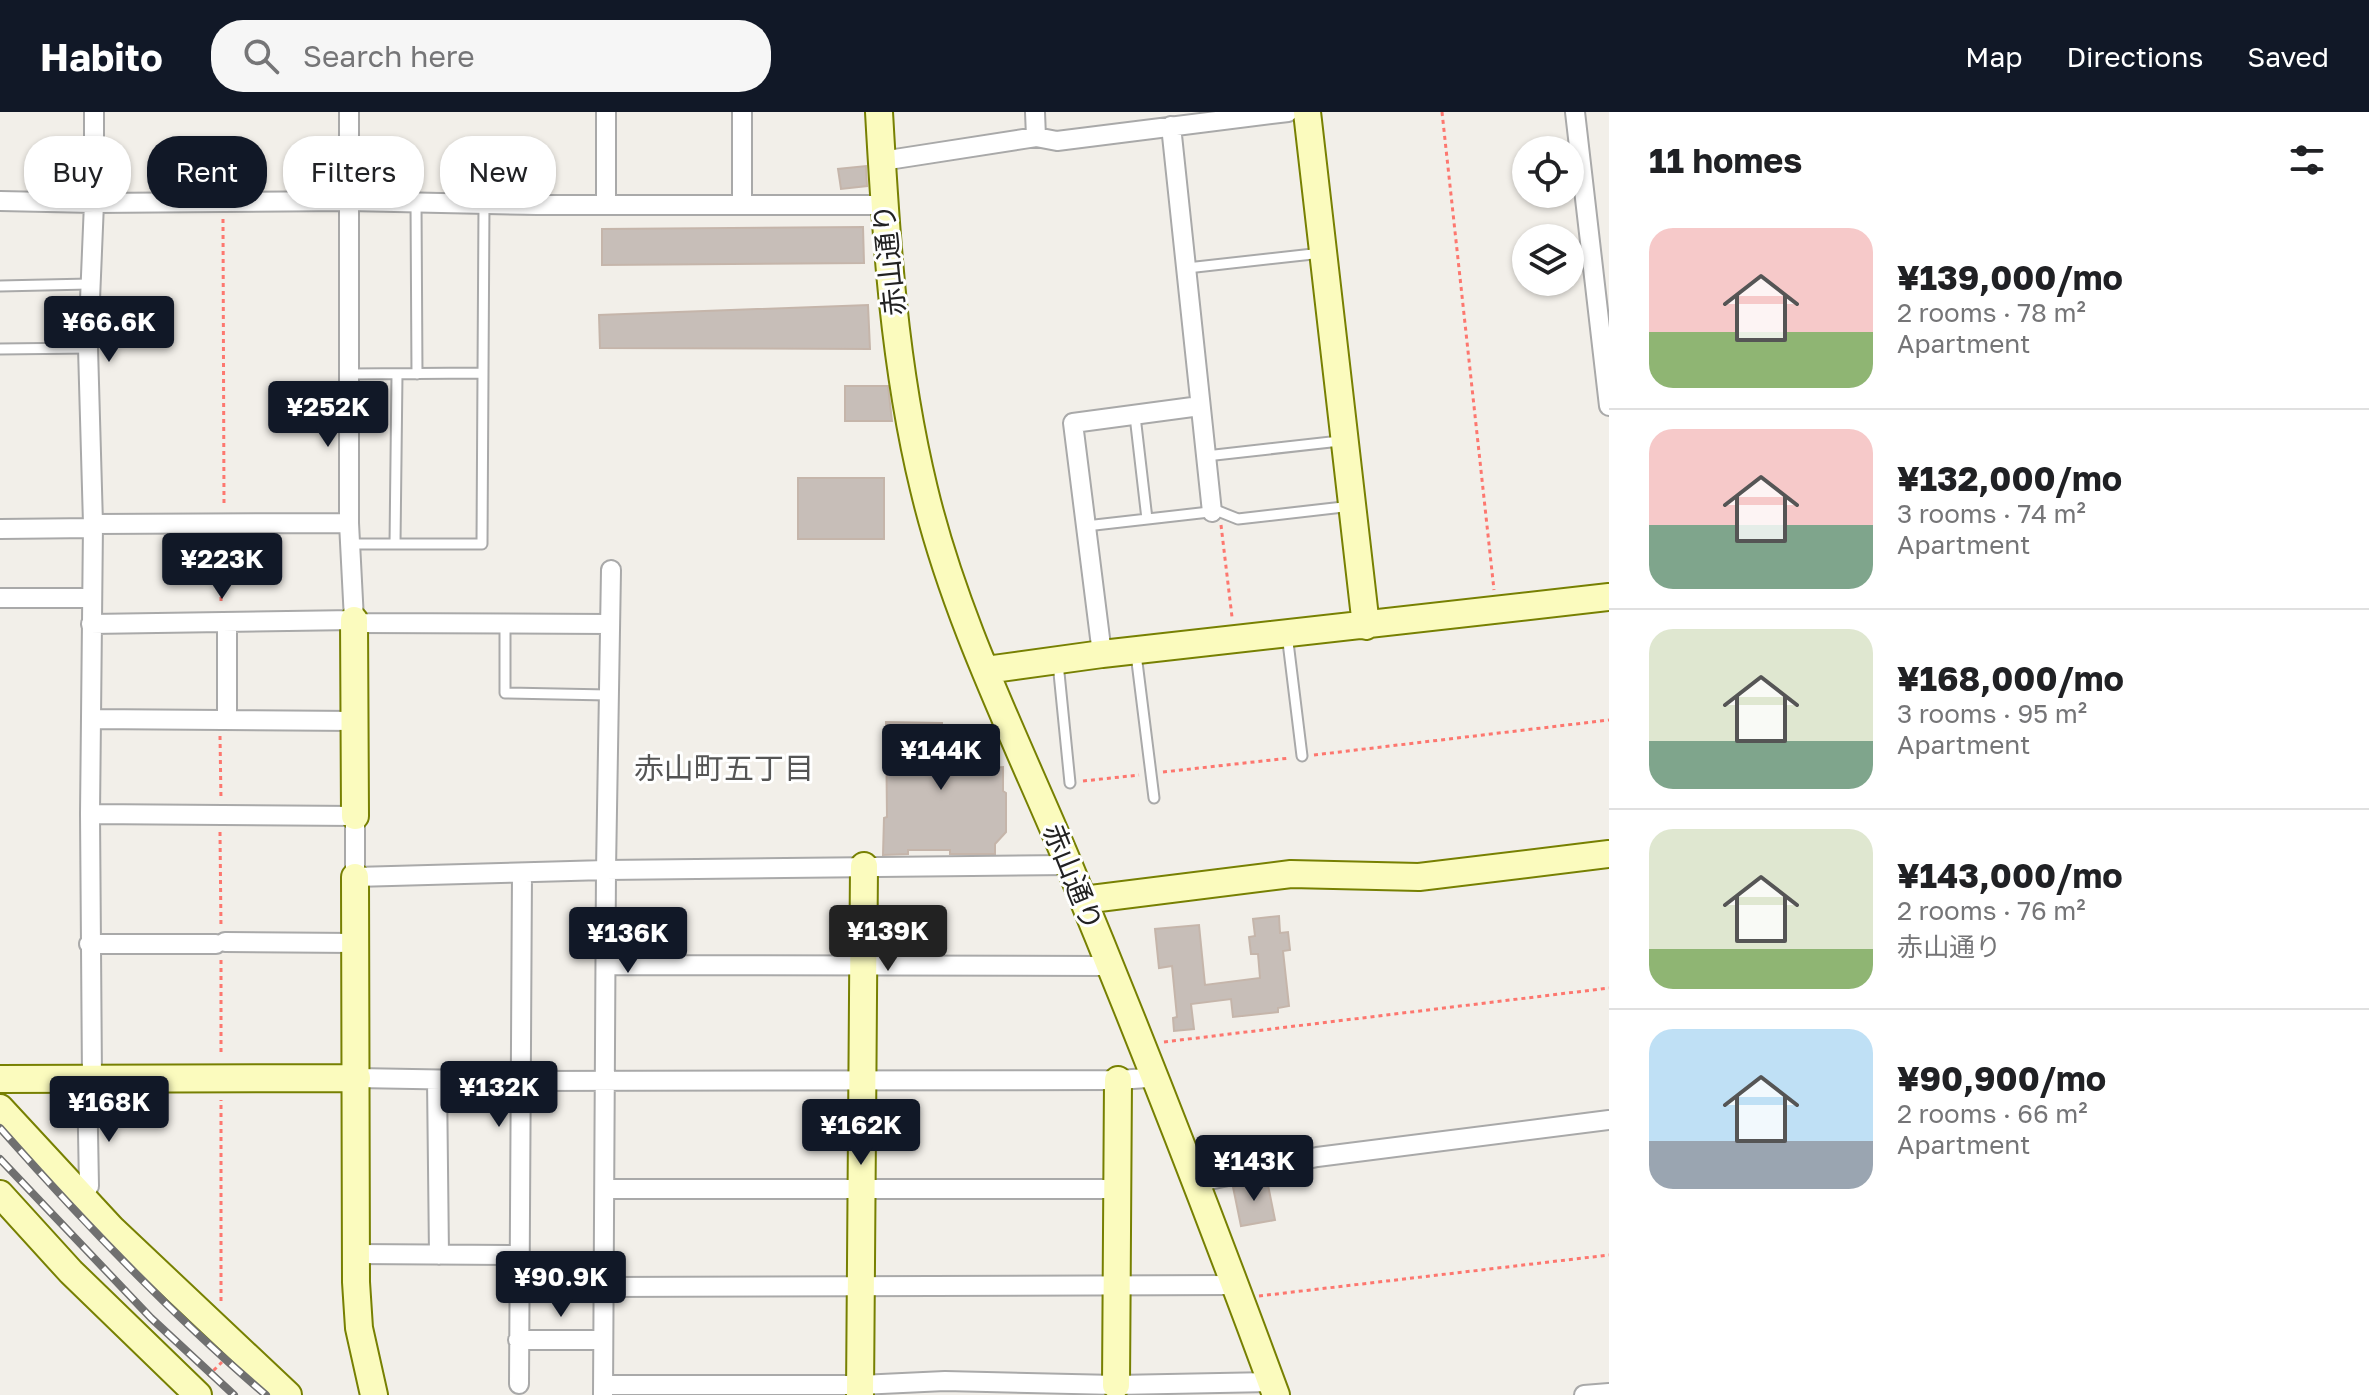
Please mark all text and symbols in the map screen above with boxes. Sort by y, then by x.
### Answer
search box [211,20,771,92]
text: Habito [40,34,163,79]
icon: search [239,34,283,78]
text: Search here [303,38,475,74]
text: Map [1965,40,2022,73]
text: Directions [2066,40,2203,73]
text: Saved [2247,40,2329,73]
chip: Buy [24,136,131,208]
chip: Rent [147,136,267,208]
chip: Filters [283,136,424,208]
chip: New [440,136,556,208]
map controls [1512,136,1584,296]
button: locate [1512,136,1584,208]
icon: filters [2285,138,2329,182]
text: 11 homes [1649,140,1802,180]
street label: 赤山通り [866,203,911,317]
button: layers [1512,224,1584,296]
text: ¥139,000/mo [1897,257,2123,297]
icon: home [1713,260,1809,356]
pin: ¥66.6K [44,296,174,364]
text: 2 rooms · 78 m² [1897,297,2086,328]
text: ¥66.6K [62,306,156,337]
text: Apartment [1897,328,2030,359]
pin: ¥252K [272,381,384,449]
text: ¥252K [286,391,370,422]
text: ¥132,000/mo [1897,458,2122,498]
icon: home [1713,461,1809,557]
text: 3 rooms · 74 m² [1897,498,2086,529]
text: Apartment [1897,529,2030,560]
pin: ¥223K [166,533,278,601]
text: ¥223K [180,543,264,574]
text: ¥168,000/mo [1897,658,2124,698]
icon: home [1713,661,1809,757]
text: 3 rooms · 95 m² [1897,698,2087,729]
pin: ¥144K [885,724,997,792]
text: Apartment [1897,729,2030,760]
text: ¥144K [900,734,982,765]
district label: 赤山町五丁目 [634,750,814,786]
street label: 赤山通り [1037,819,1110,935]
text: ¥143,000/mo [1897,855,2123,895]
icon: home [1713,861,1809,957]
text: 2 rooms · 76 m² [1897,895,2086,926]
pin: ¥139K [832,905,944,973]
pin: ¥136K [572,907,684,975]
text: ¥139K [847,915,929,946]
text: ¥136K [587,917,669,948]
text: 赤山通り [1897,931,2001,962]
text: ¥90,900/mo [1897,1058,2106,1098]
pin: ¥132K [443,1061,555,1129]
icon: home [1713,1061,1809,1157]
text: ¥132K [458,1071,540,1102]
pin: ¥168K [53,1076,165,1144]
text: ¥168K [68,1086,150,1117]
text: 2 rooms · 66 m² [1897,1098,2088,1129]
pin: ¥162K [805,1099,917,1167]
text: ¥162K [820,1109,902,1140]
text: Apartment [1897,1129,2030,1160]
pin: ¥143K [1198,1135,1310,1203]
text: ¥143K [1213,1145,1295,1176]
pin: ¥90.9K [496,1251,626,1319]
text: ¥90.9K [514,1261,608,1292]

